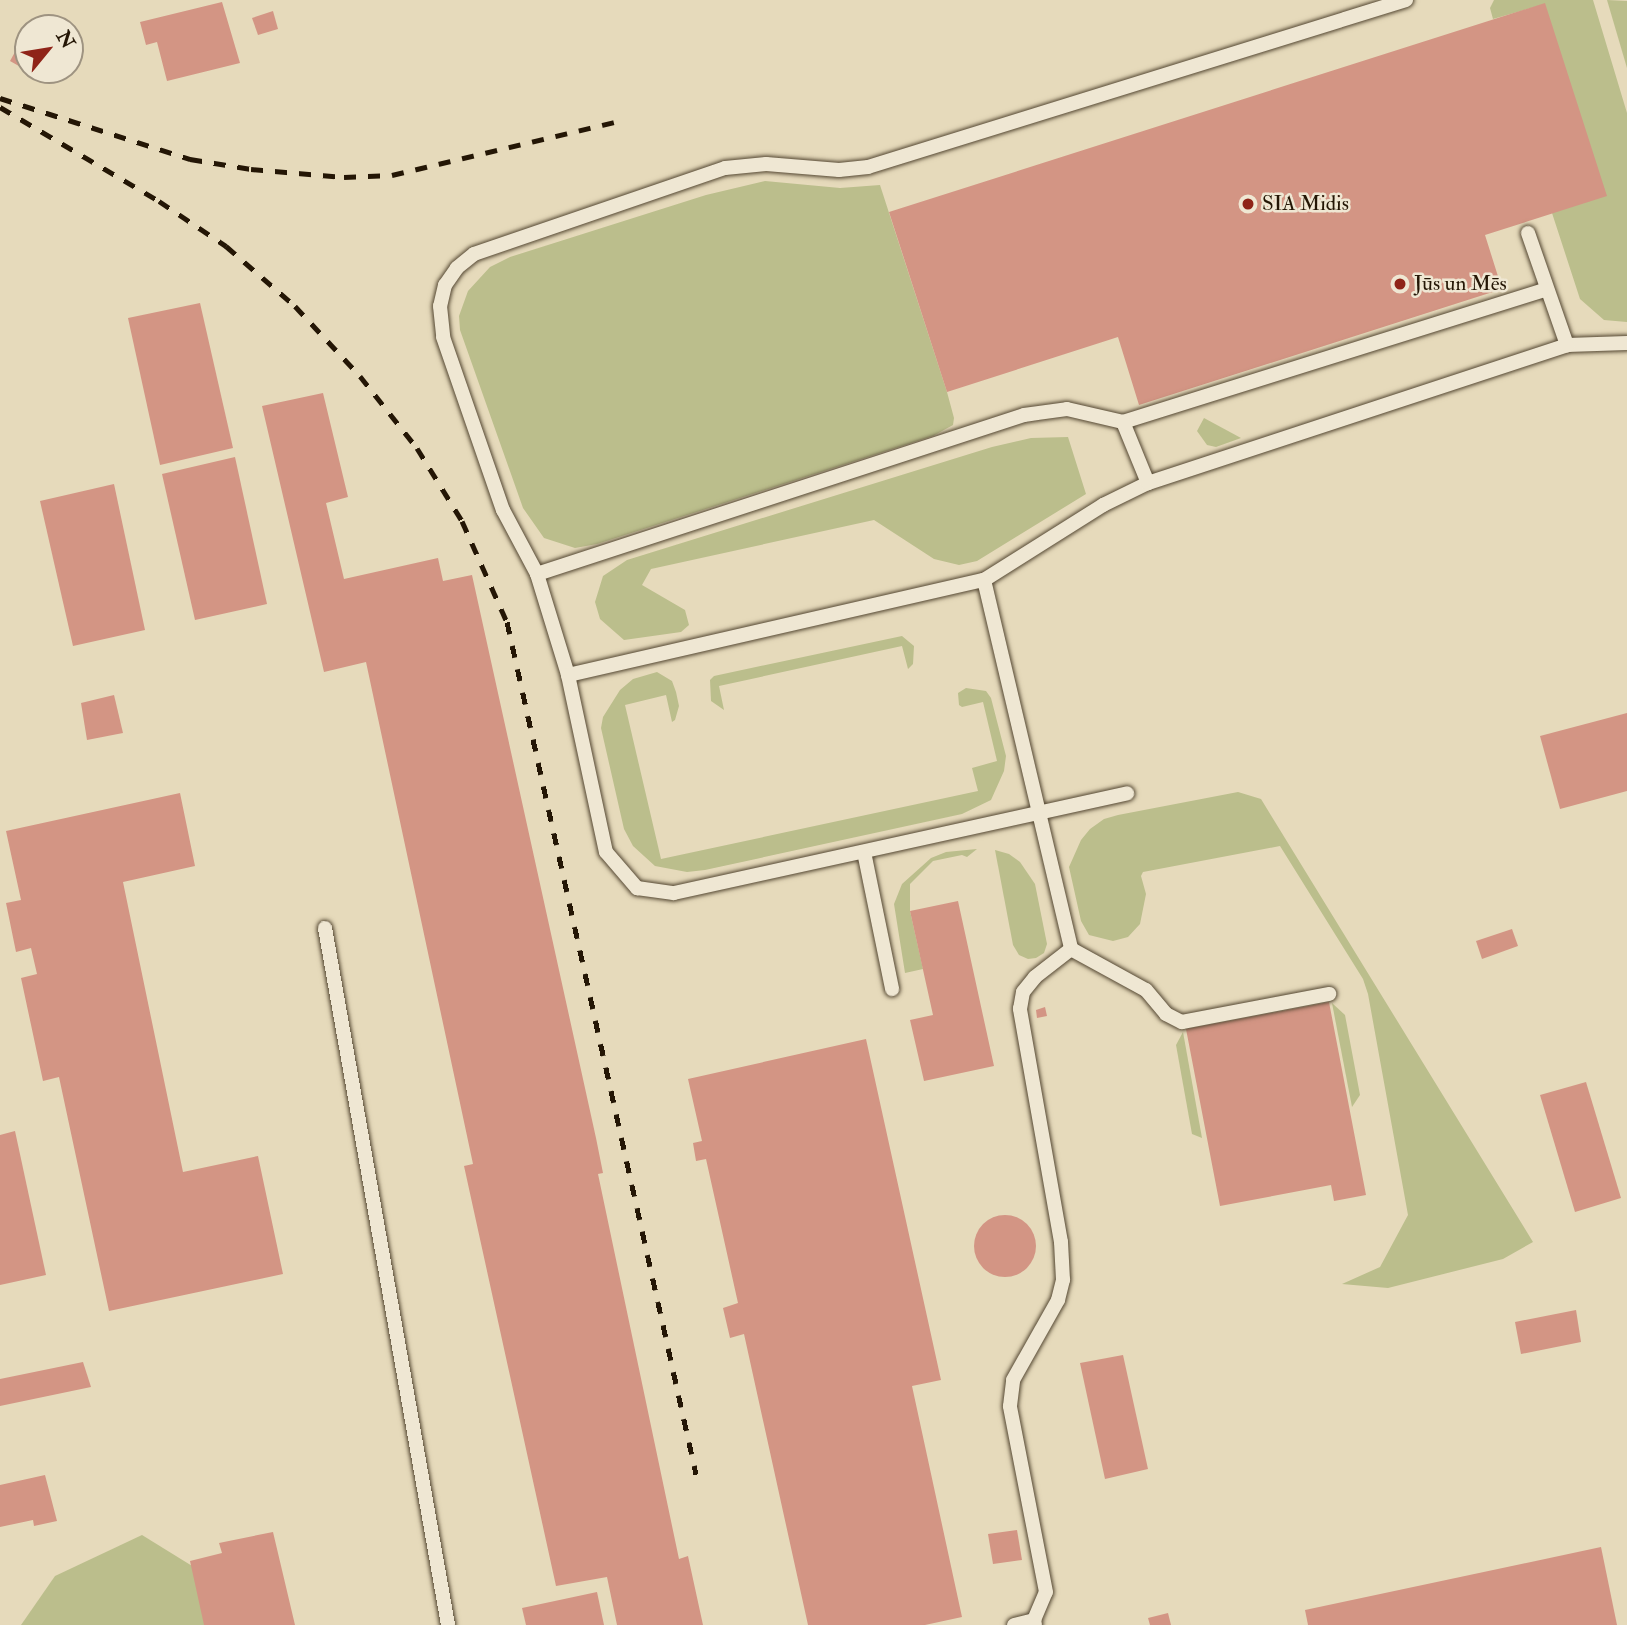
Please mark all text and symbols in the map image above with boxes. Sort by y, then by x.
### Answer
north arrow [14,14,84,84]
text: N [51,26,80,53]
place label: SIA Midis [1262,191,1349,217]
marker: SIA Midis [1240,196,1256,212]
place label: Jūs un Mēs [1414,271,1507,297]
marker: Jūs un Mēs [1392,276,1408,292]

